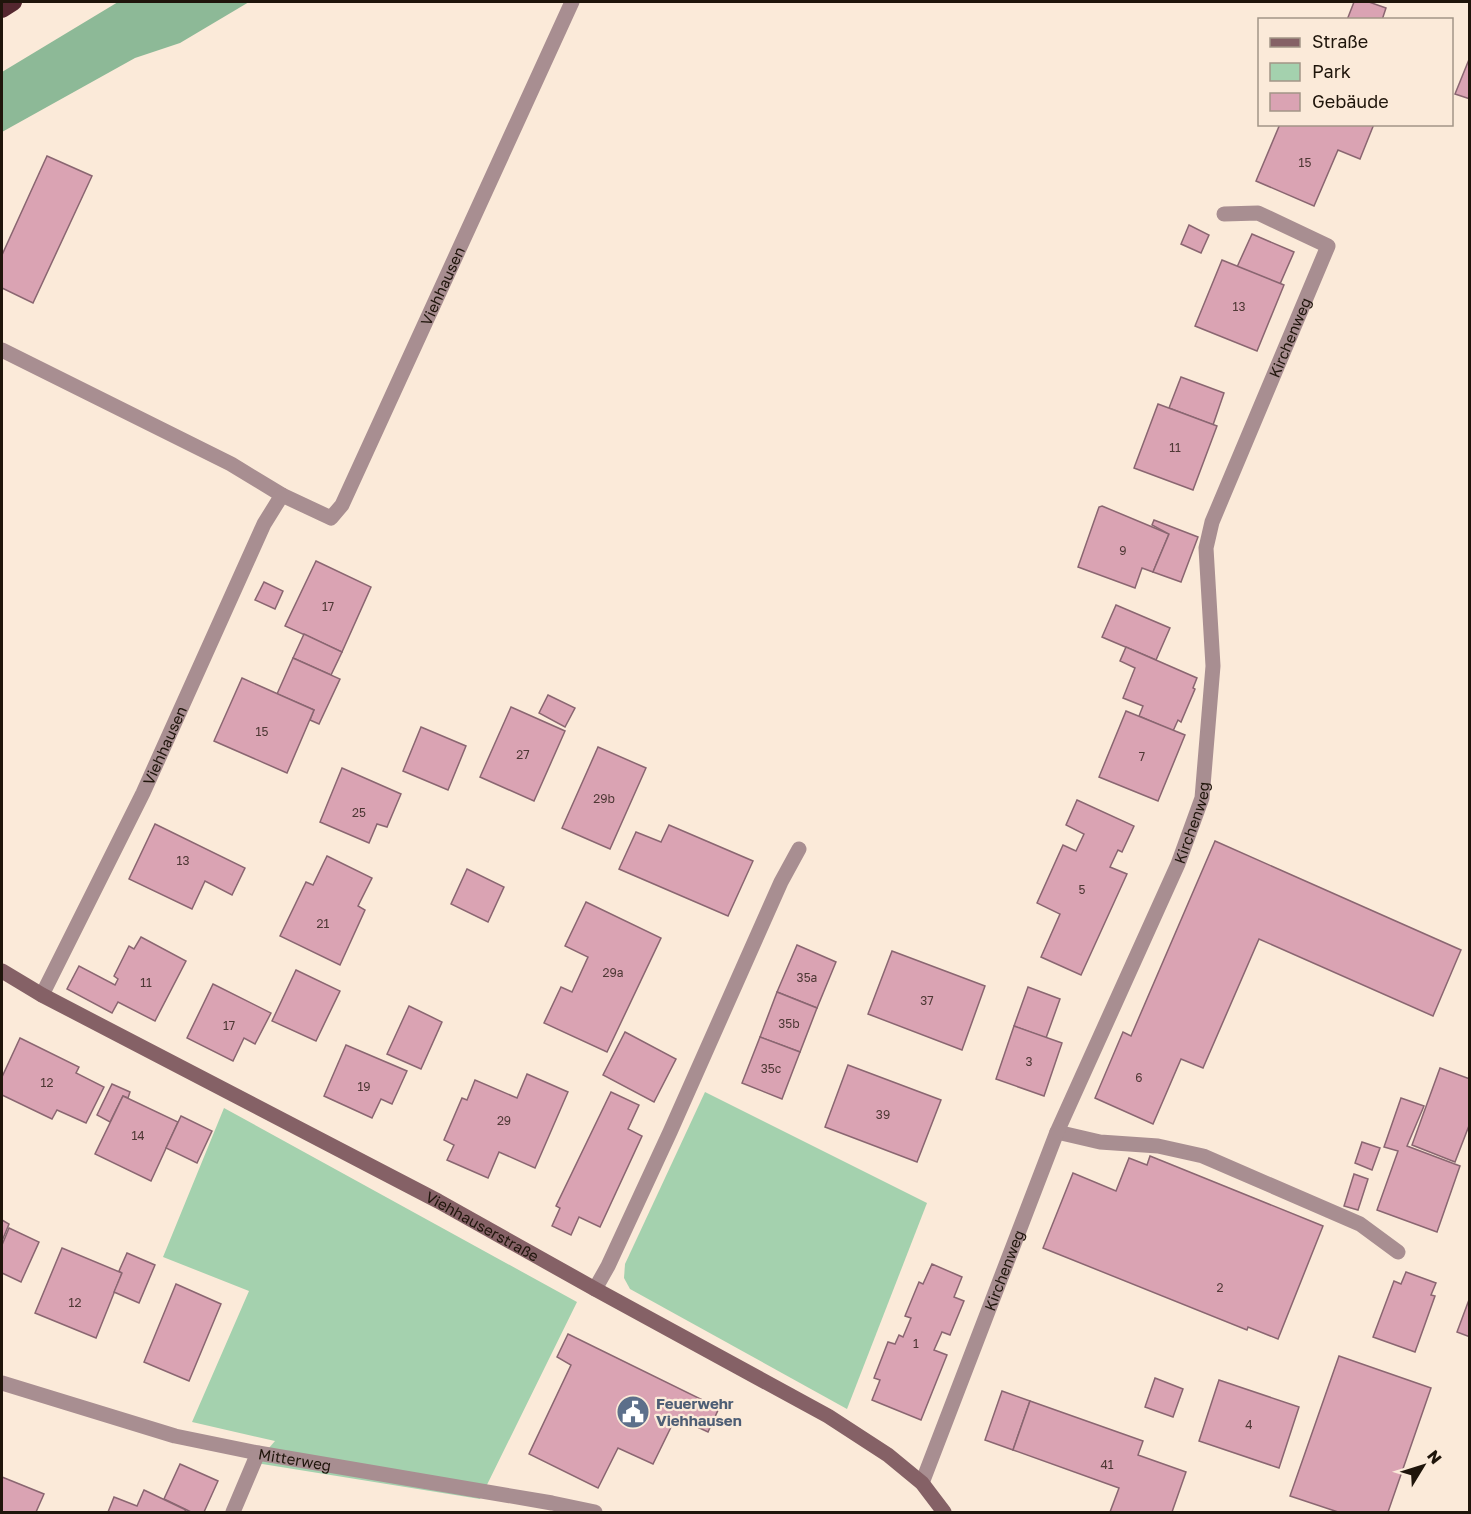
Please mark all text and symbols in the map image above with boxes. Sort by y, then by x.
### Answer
legend [1258,18,1453,126]
text: Straße [1312,30,1368,52]
text: Park [1312,60,1351,82]
text: Gebäude [1312,90,1389,112]
house number: 15 [1299,155,1311,170]
street label: Viehhausen [416,244,468,328]
street label: Kirchenweg [1265,295,1314,380]
house number: 13 [1233,299,1245,314]
house number: 11 [1169,440,1181,455]
house number: 9 [1119,543,1127,558]
house number: 17 [322,599,334,614]
street label: Viehhausen [139,703,190,788]
house number: 15 [256,724,268,739]
house number: 27 [516,747,530,762]
house number: 7 [1139,749,1145,764]
street label: Kirchenweg [1170,781,1212,866]
house number: 29b [593,791,615,806]
house number: 25 [352,805,366,820]
house number: 13 [177,853,189,868]
house number: 5 [1079,882,1086,897]
house number: 21 [317,916,330,931]
house number: 29a [602,965,624,980]
house number: 35a [797,970,817,985]
house number: 11 [140,975,152,990]
house number: 37 [920,993,934,1008]
house number: 35b [778,1016,800,1031]
house number: 17 [223,1018,235,1033]
house number: 3 [1025,1054,1033,1069]
house number: 35c [761,1061,782,1076]
house number: 6 [1135,1070,1143,1085]
house number: 12 [41,1075,53,1090]
house number: 19 [357,1079,371,1094]
house number: 39 [876,1107,890,1122]
house number: 29 [497,1113,511,1128]
house number: 14 [131,1128,145,1143]
street label: Viehhauserstraße [423,1187,542,1265]
street label: Kirchenweg [980,1227,1028,1313]
house number: 2 [1217,1280,1224,1295]
house number: 12 [69,1295,81,1310]
house number: 1 [913,1336,919,1351]
public building icon: Feuerwehr Viehhausen [615,1394,651,1430]
place label: Feuerwehr Viehhausen [656,1394,742,1429]
house number: 4 [1245,1417,1253,1432]
north arrow [1393,1436,1453,1496]
street label: Mitterweg [257,1444,333,1474]
text: N [1423,1446,1446,1468]
house number: 41 [1100,1457,1114,1472]

